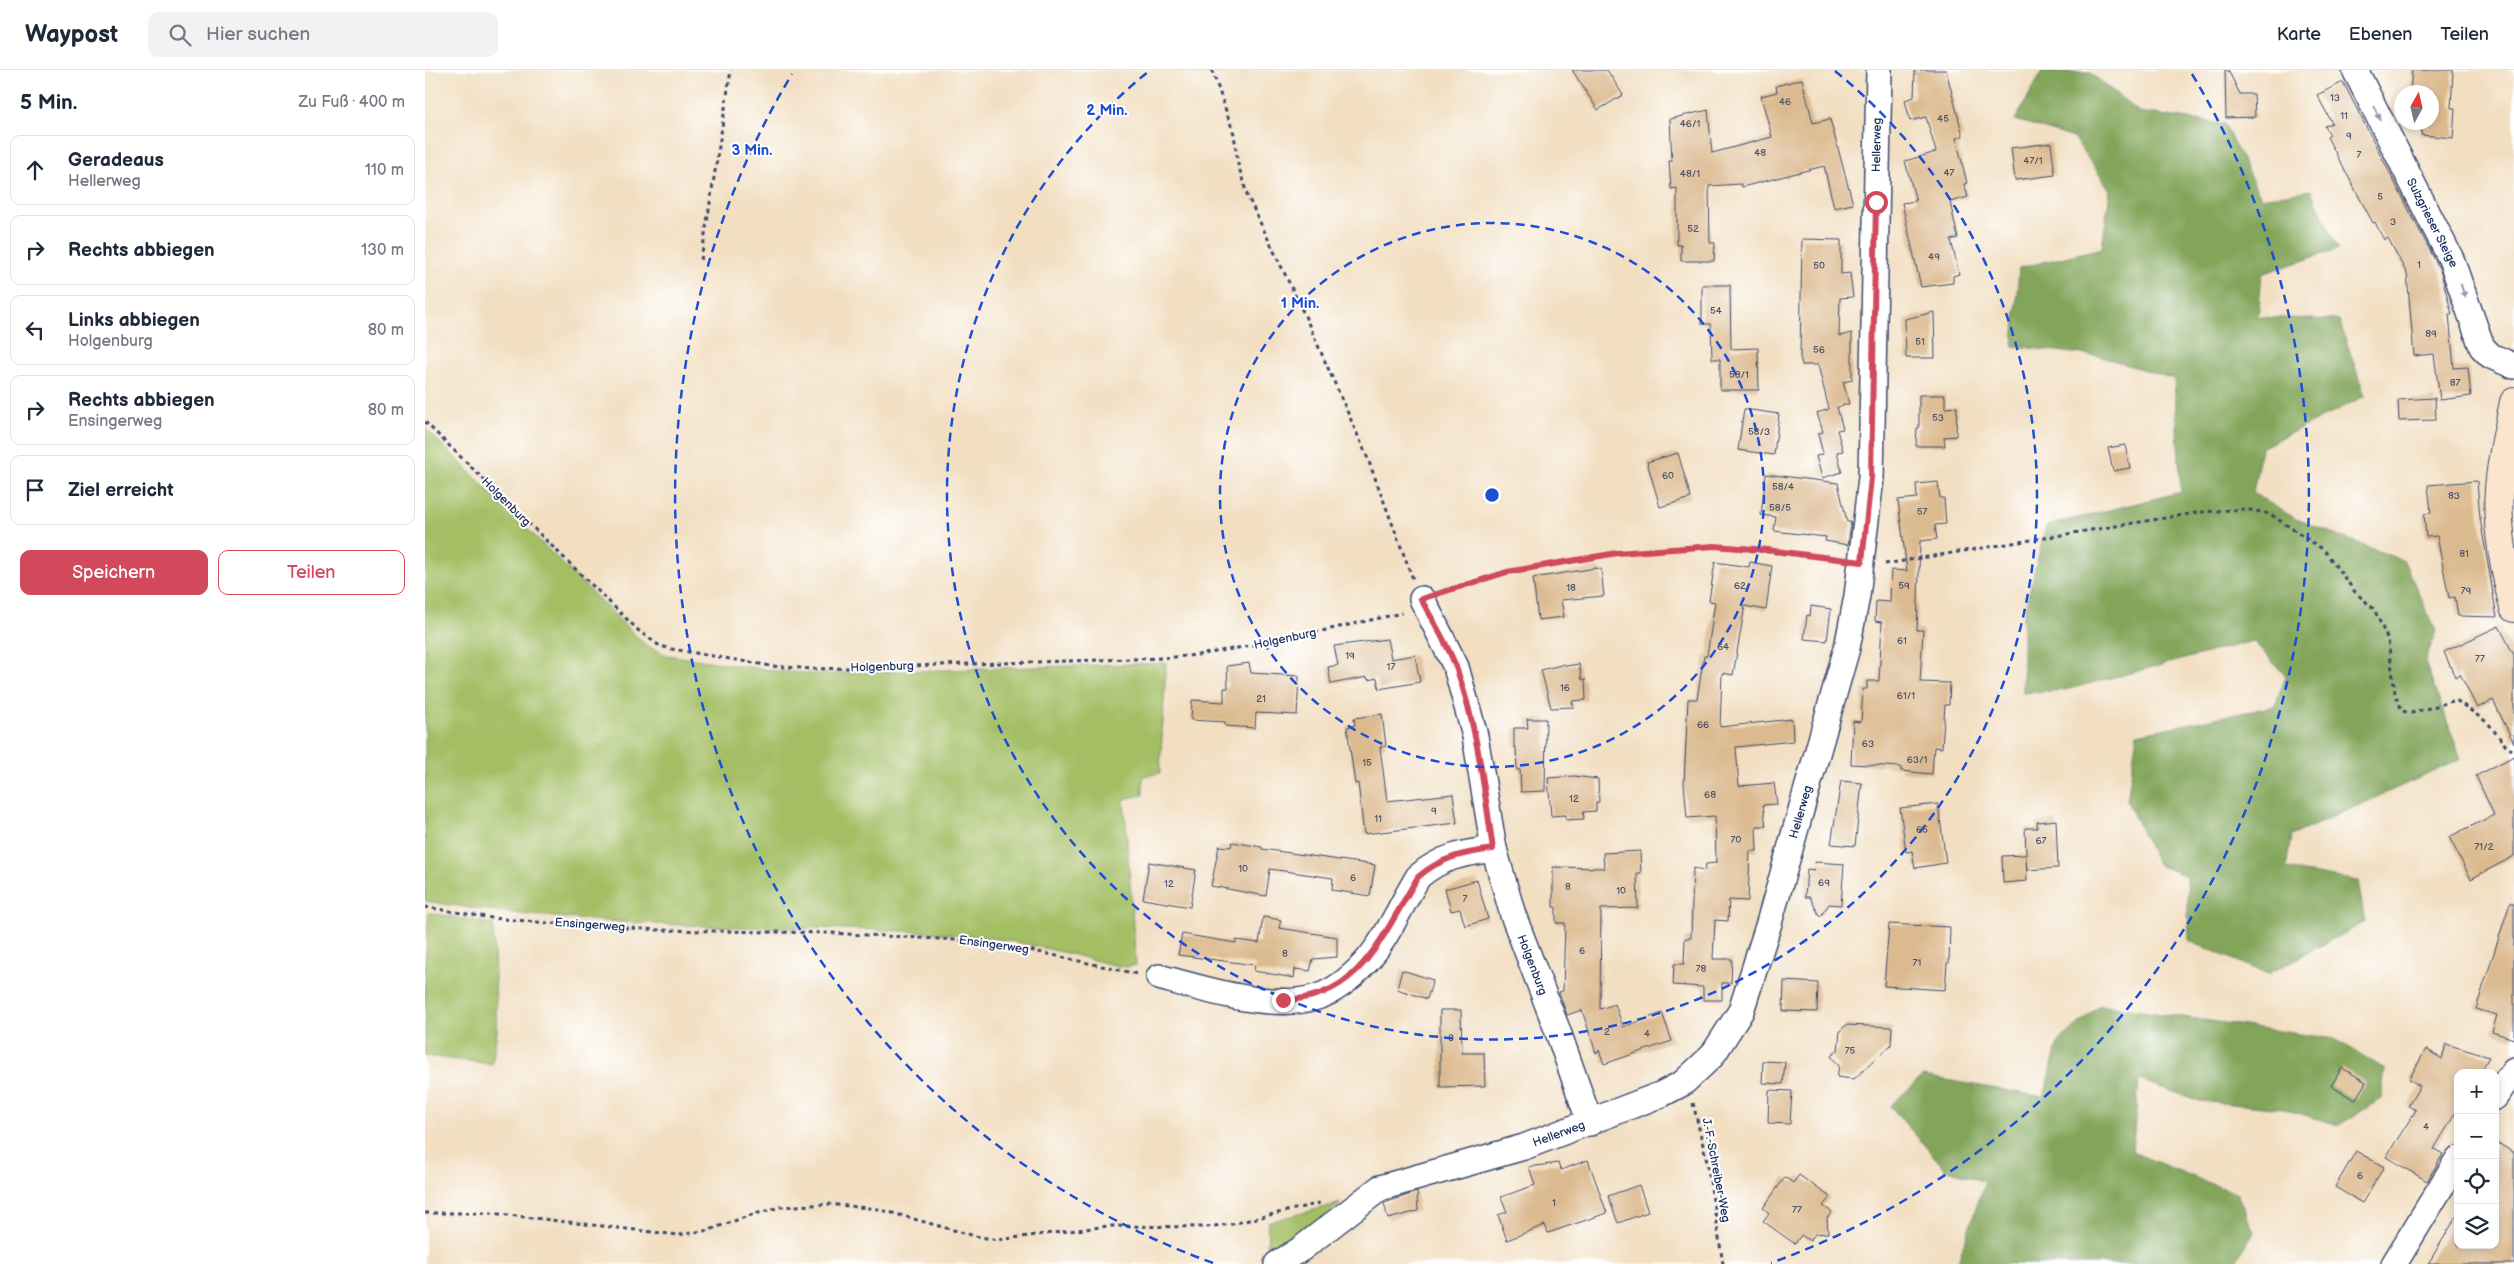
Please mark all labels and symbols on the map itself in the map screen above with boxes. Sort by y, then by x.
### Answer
north arrow [2394,85,2439,130]
house number: 13 [2330,92,2340,104]
house number: 46 [1779,96,1791,108]
text: 2 Min. [1086,101,1128,120]
one-way arrow [2373,106,2381,120]
house number: 11 [2340,110,2348,122]
house number: 45 [1937,113,1949,125]
street label: Hellerweg [1869,117,1885,172]
house number: 46/1 [1680,118,1700,130]
house number: 9 [2346,130,2352,142]
text: 3 Min. [731,141,773,160]
house number: 48 [1754,147,1766,159]
house number: 7 [2357,149,2362,161]
house number: 47/1 [2023,155,2043,167]
house number: 47 [1943,167,1955,179]
house number: 48/1 [1680,168,1700,180]
street label: Sulzgrieser Steige [2403,176,2461,270]
route start [1865,191,1888,214]
house number: 5 [2377,191,2383,203]
house number: 3 [2390,216,2396,228]
house number: 52 [1687,223,1699,235]
house number: 49 [1928,251,1940,263]
house number: 1 [2417,259,2421,271]
house number: 50 [1813,260,1825,272]
one-way arrow [2460,283,2467,298]
text: 1 Min. [1281,294,1319,313]
house number: 54 [1710,305,1722,317]
house number: 89 [2425,328,2437,340]
house number: 51 [1915,336,1925,348]
house number: 56 [1813,344,1825,356]
house number: 58/1 [1729,369,1749,381]
house number: 87 [2450,377,2460,389]
house number: 53 [1932,412,1944,424]
house number: 58/3 [1748,426,1770,438]
house number: 60 [1662,470,1674,482]
street label: Holgenburg [478,474,534,530]
house number: 58/4 [1772,481,1794,493]
centre of rings [1483,486,1501,504]
house number: 83 [2448,490,2460,502]
house number: 58/5 [1769,502,1791,514]
house number: 57 [1917,506,1927,518]
house number: 81 [2459,548,2469,560]
house number: 62 [1734,580,1746,592]
house number: 59 [1898,580,1910,592]
house number: 18 [1566,582,1576,594]
house number: 79 [2461,585,2472,597]
street label: Holgenburg [1252,625,1318,653]
house number: 61 [1897,635,1907,647]
house number: 64 [1717,641,1729,653]
house number: 19 [1345,650,1355,662]
house number: 77 [2475,653,2485,665]
street label: Holgenburg [850,658,914,676]
house number: 17 [1387,661,1395,673]
house number: 16 [1560,682,1570,694]
house number: 61/1 [1897,690,1915,702]
house number: 21 [1256,693,1266,705]
house number: 66 [1697,719,1709,731]
house number: 63 [1862,738,1874,750]
house number: 63/1 [1907,754,1927,766]
house number: 15 [1362,757,1372,769]
street label: Hellerweg [1786,784,1816,840]
house number: 68 [1704,789,1716,801]
house number: 12 [1569,793,1579,805]
house number: 9 [1431,805,1437,817]
house number: 11 [1374,813,1382,825]
house number: 65 [1916,824,1928,836]
house number: 70 [1731,834,1742,846]
house number: 67 [2035,835,2047,847]
house number: 71/2 [2474,841,2494,853]
house number: 10 [1238,863,1248,875]
house number: 6 [1350,872,1356,884]
house number: 69 [1818,877,1830,889]
house number: 12 [1164,878,1174,890]
house number: 8 [1565,881,1571,893]
house number: 10 [1616,885,1626,897]
house number: 7 [1463,893,1468,905]
street label: Ensingerweg [554,915,626,935]
street label: Ensingerweg [958,933,1030,957]
street label: Holgenburg [1514,933,1550,997]
house number: 6 [1579,945,1585,957]
house number: 8 [1282,948,1288,960]
house number: 71 [1913,957,1922,969]
house number: 78 [1696,963,1707,975]
route end [1272,989,1295,1012]
house number: 2 [1604,1026,1610,1038]
house number: 4 [1644,1028,1650,1040]
house number: 3 [1448,1032,1454,1044]
house number: 75 [1845,1045,1856,1057]
street label: J.-F.-Schreiber-Weg [1699,1117,1733,1224]
street label: Hellerweg [1531,1118,1587,1150]
house number: 4 [2423,1121,2429,1133]
house number: 6 [2357,1170,2363,1182]
house number: 1 [1552,1197,1556,1209]
house number: 77 [1792,1204,1802,1216]

